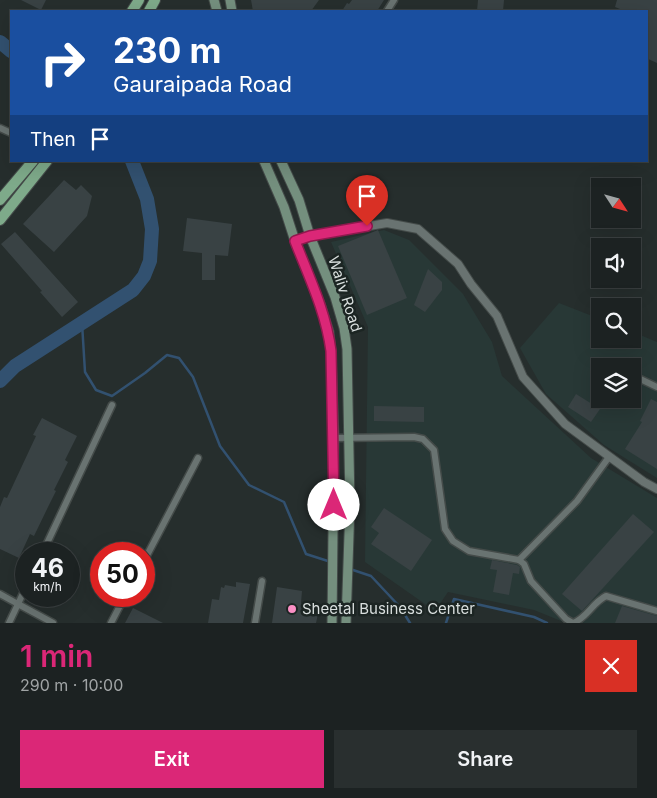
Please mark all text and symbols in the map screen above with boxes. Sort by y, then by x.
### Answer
text: 230 m [113,29,221,71]
icon: right [30,30,95,95]
text: Gauraipada Road [113,71,292,97]
icon: arrive [86,125,114,153]
text: Then [30,128,76,151]
pin [346,175,388,226]
north arrow [591,178,641,228]
map controls [591,178,641,408]
icon: arrive [353,182,381,210]
button: sound [591,238,641,288]
street label: Waliv Road [324,254,367,334]
button: search [591,298,641,348]
button: layers [591,358,641,408]
position arrow [307,478,359,530]
speed limit sign: 50 [90,542,155,607]
text: 46 [31,553,64,583]
text: km/h [33,579,62,594]
place label: Sheetal Business Center [302,599,475,618]
marker: Sheetal Business Center [286,603,298,615]
text: 1 min [20,638,93,674]
button: close [585,640,637,692]
text: 290 m · 10:00 [20,675,123,695]
button: Exit [20,730,324,788]
button: Share [334,730,637,788]

